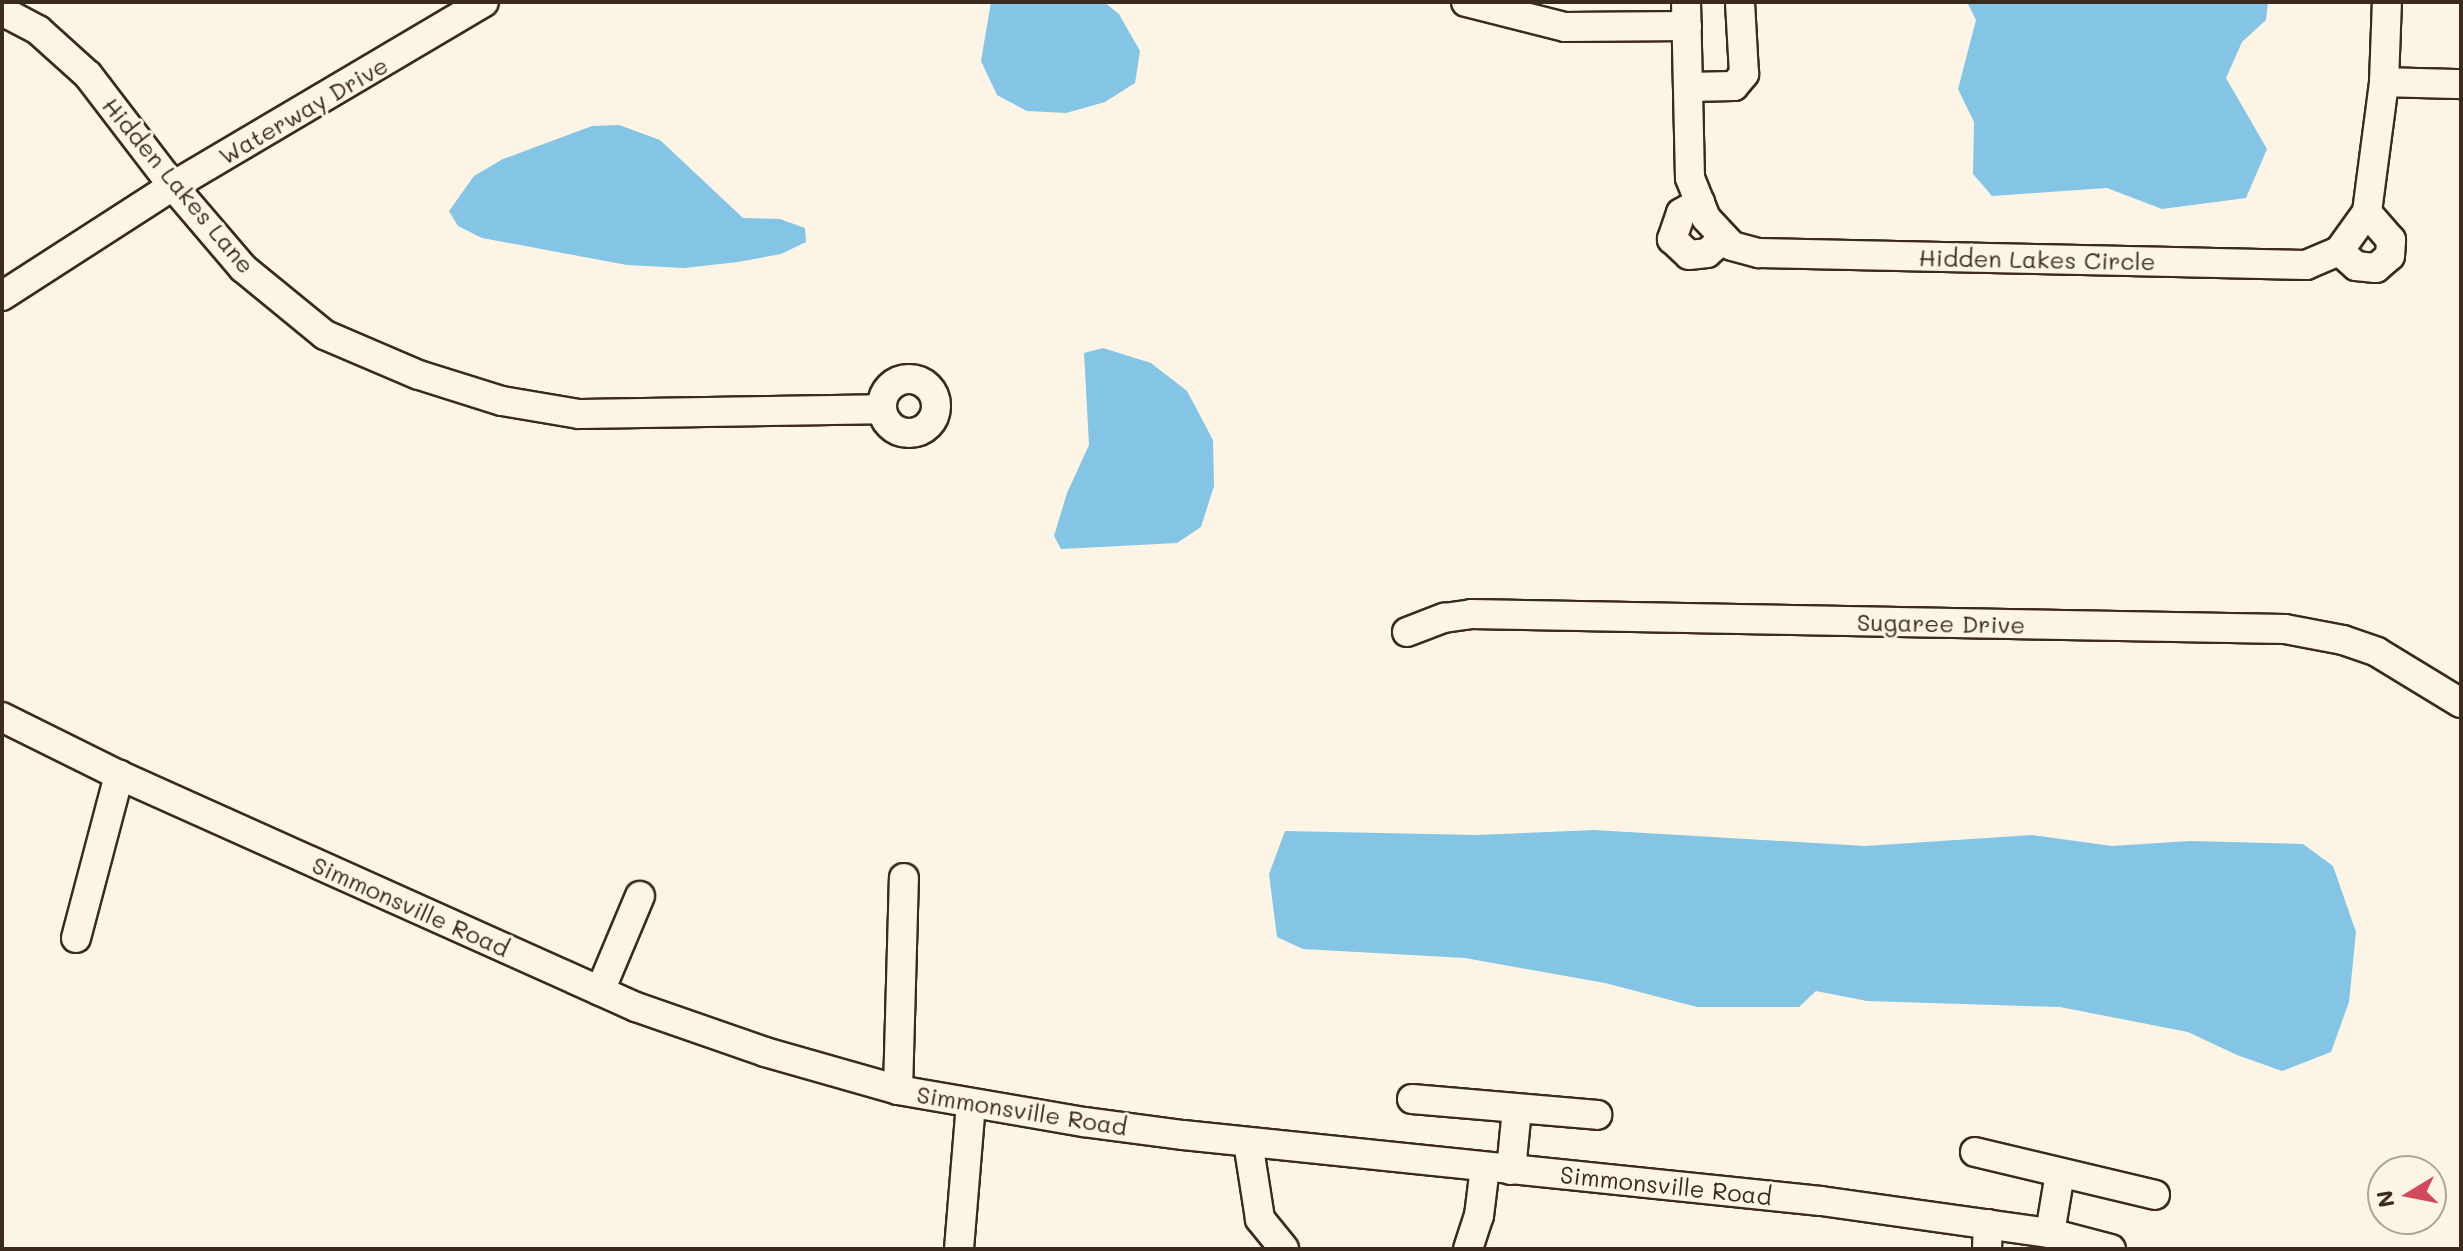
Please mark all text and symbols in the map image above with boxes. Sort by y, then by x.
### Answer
street label: Waterway Drive [213,50,393,170]
street label: Hidden Lakes Lane [97,91,261,279]
street label: Hidden Lakes Circle [1918,243,2156,275]
street label: Sugaree Drive [1857,607,2025,639]
street label: Simmonsville Road [308,850,514,962]
street label: Simmonsville Road [915,1079,1129,1141]
north arrow [2367,1155,2447,1235]
street label: Simmonsville Road [1559,1160,1773,1210]
text: N [2369,1188,2401,1210]

